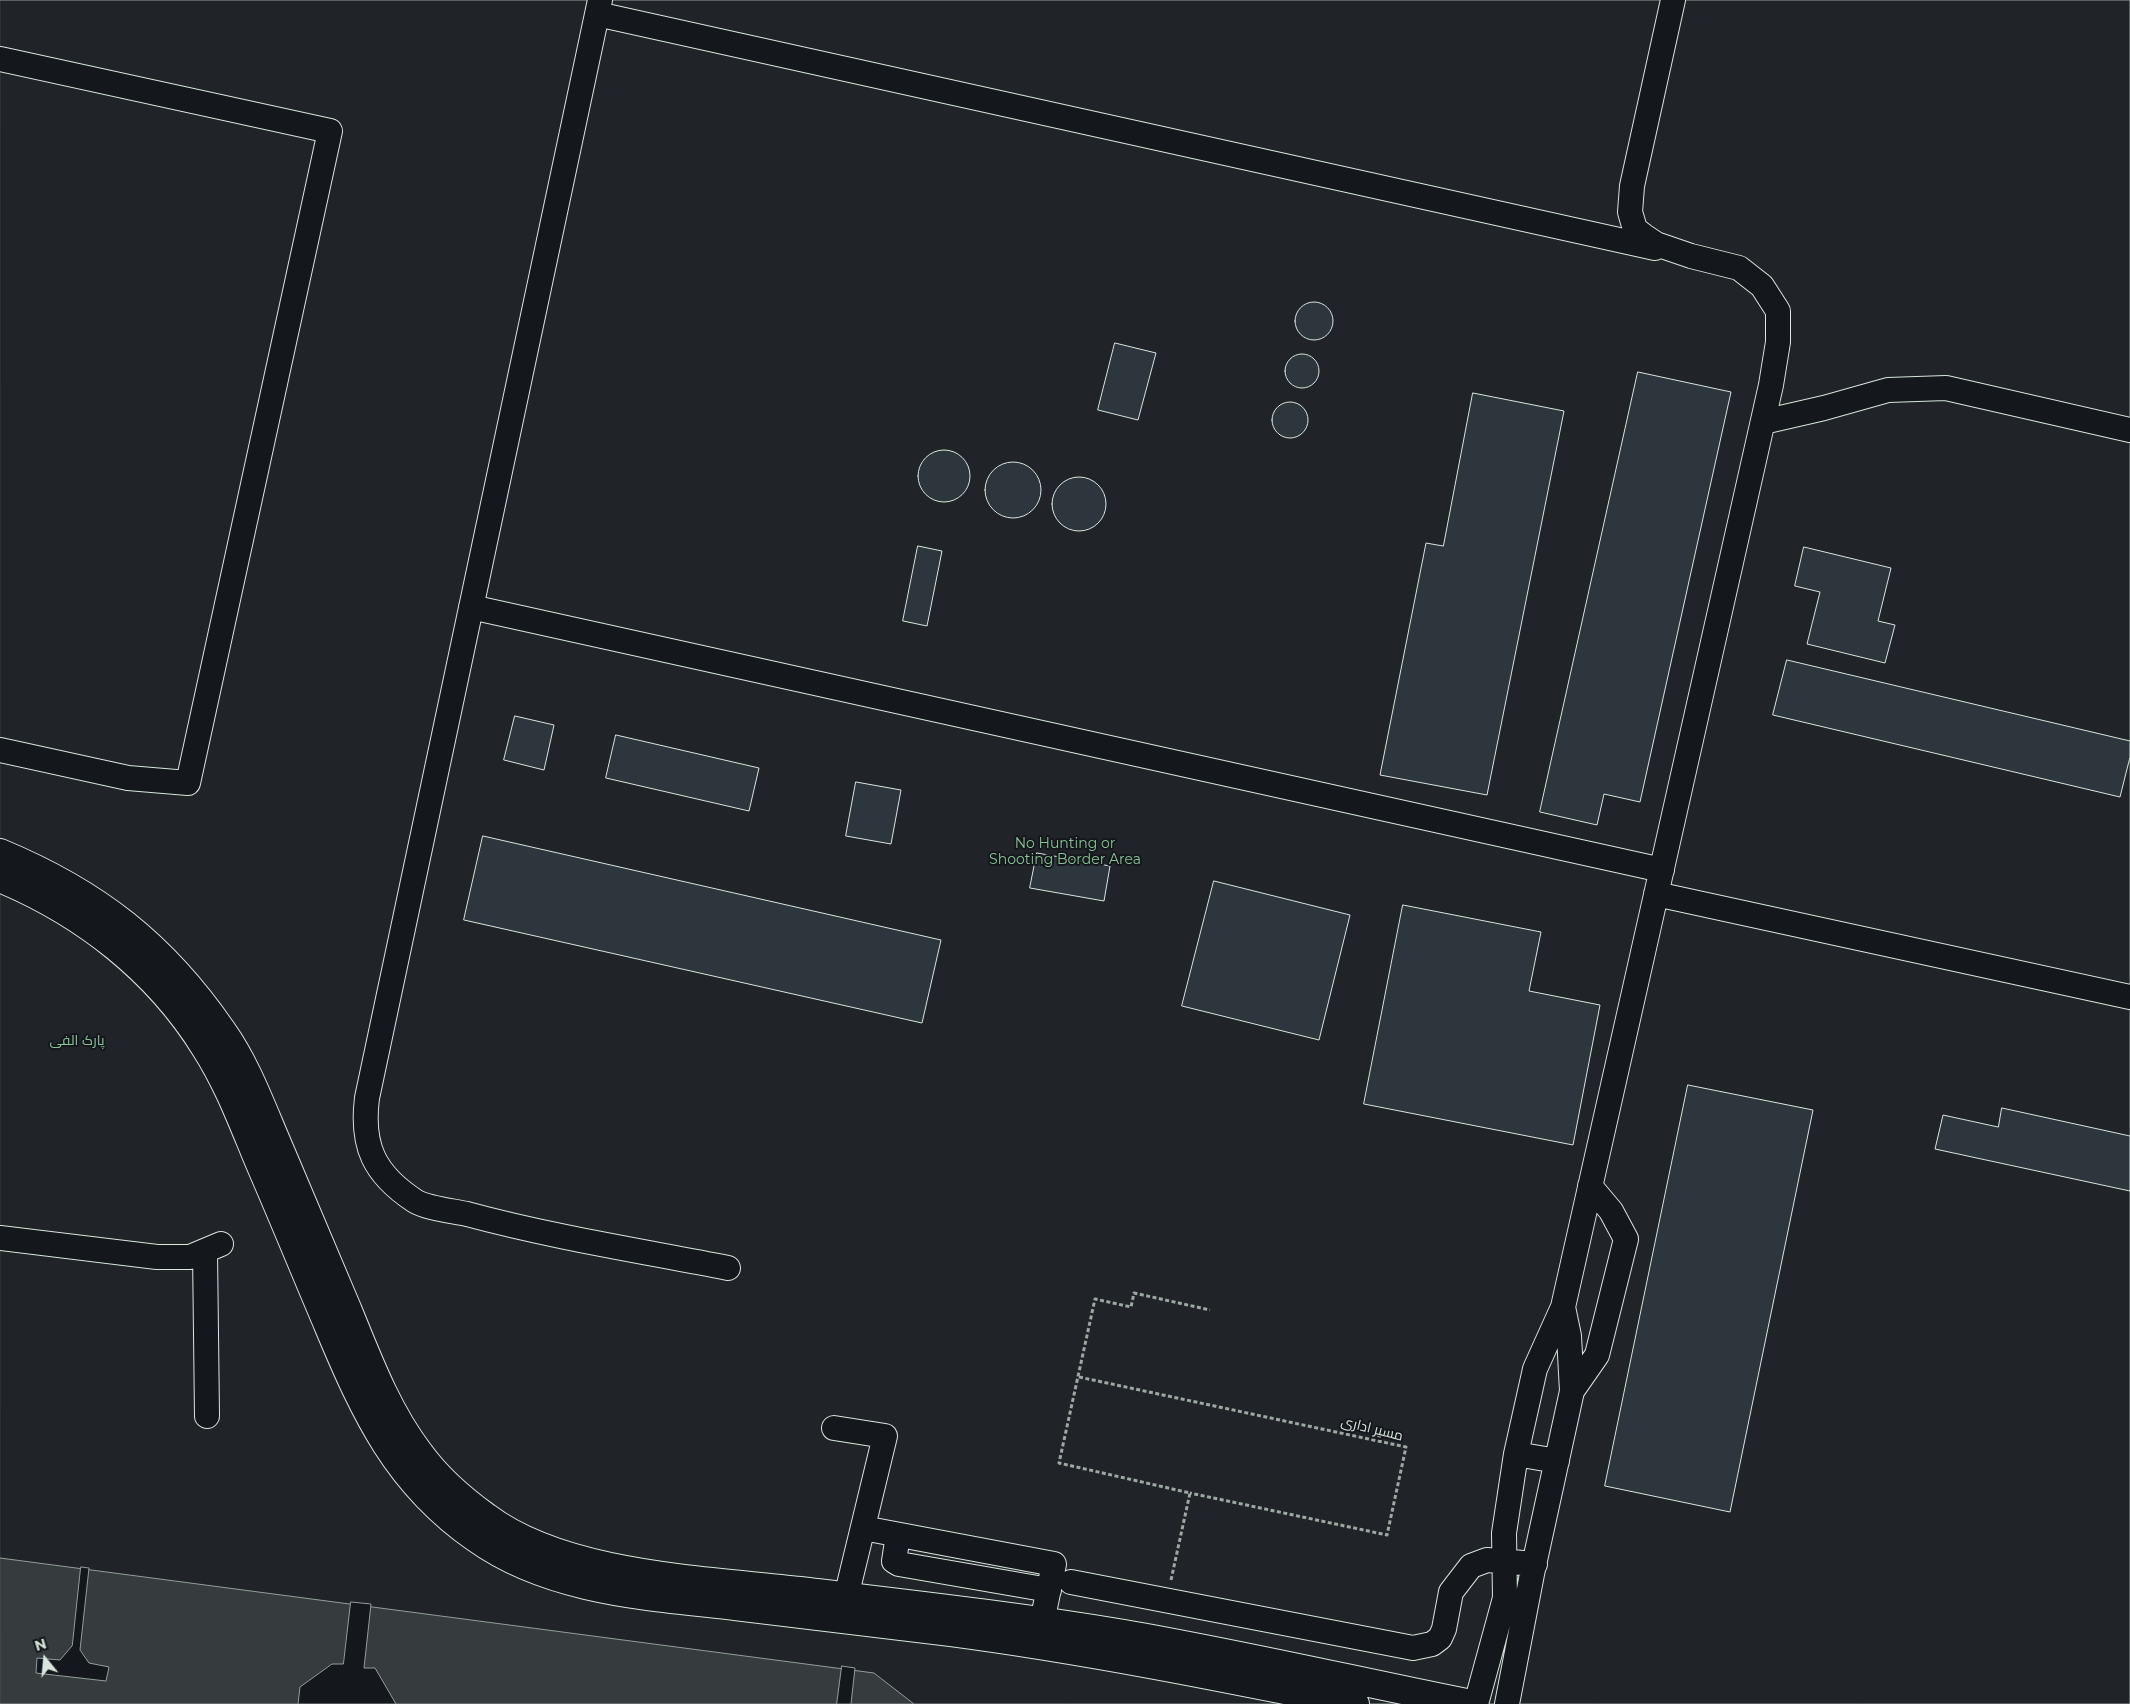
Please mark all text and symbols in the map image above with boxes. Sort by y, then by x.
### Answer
park label: No Hunting or Shooting Border Area [989,836,1141,869]
park label: پارک الفی [49,1033,105,1049]
street label: مسیر اداری [1339,1413,1405,1445]
north arrow [20,1634,70,1684]
text: N [33,1634,49,1655]

